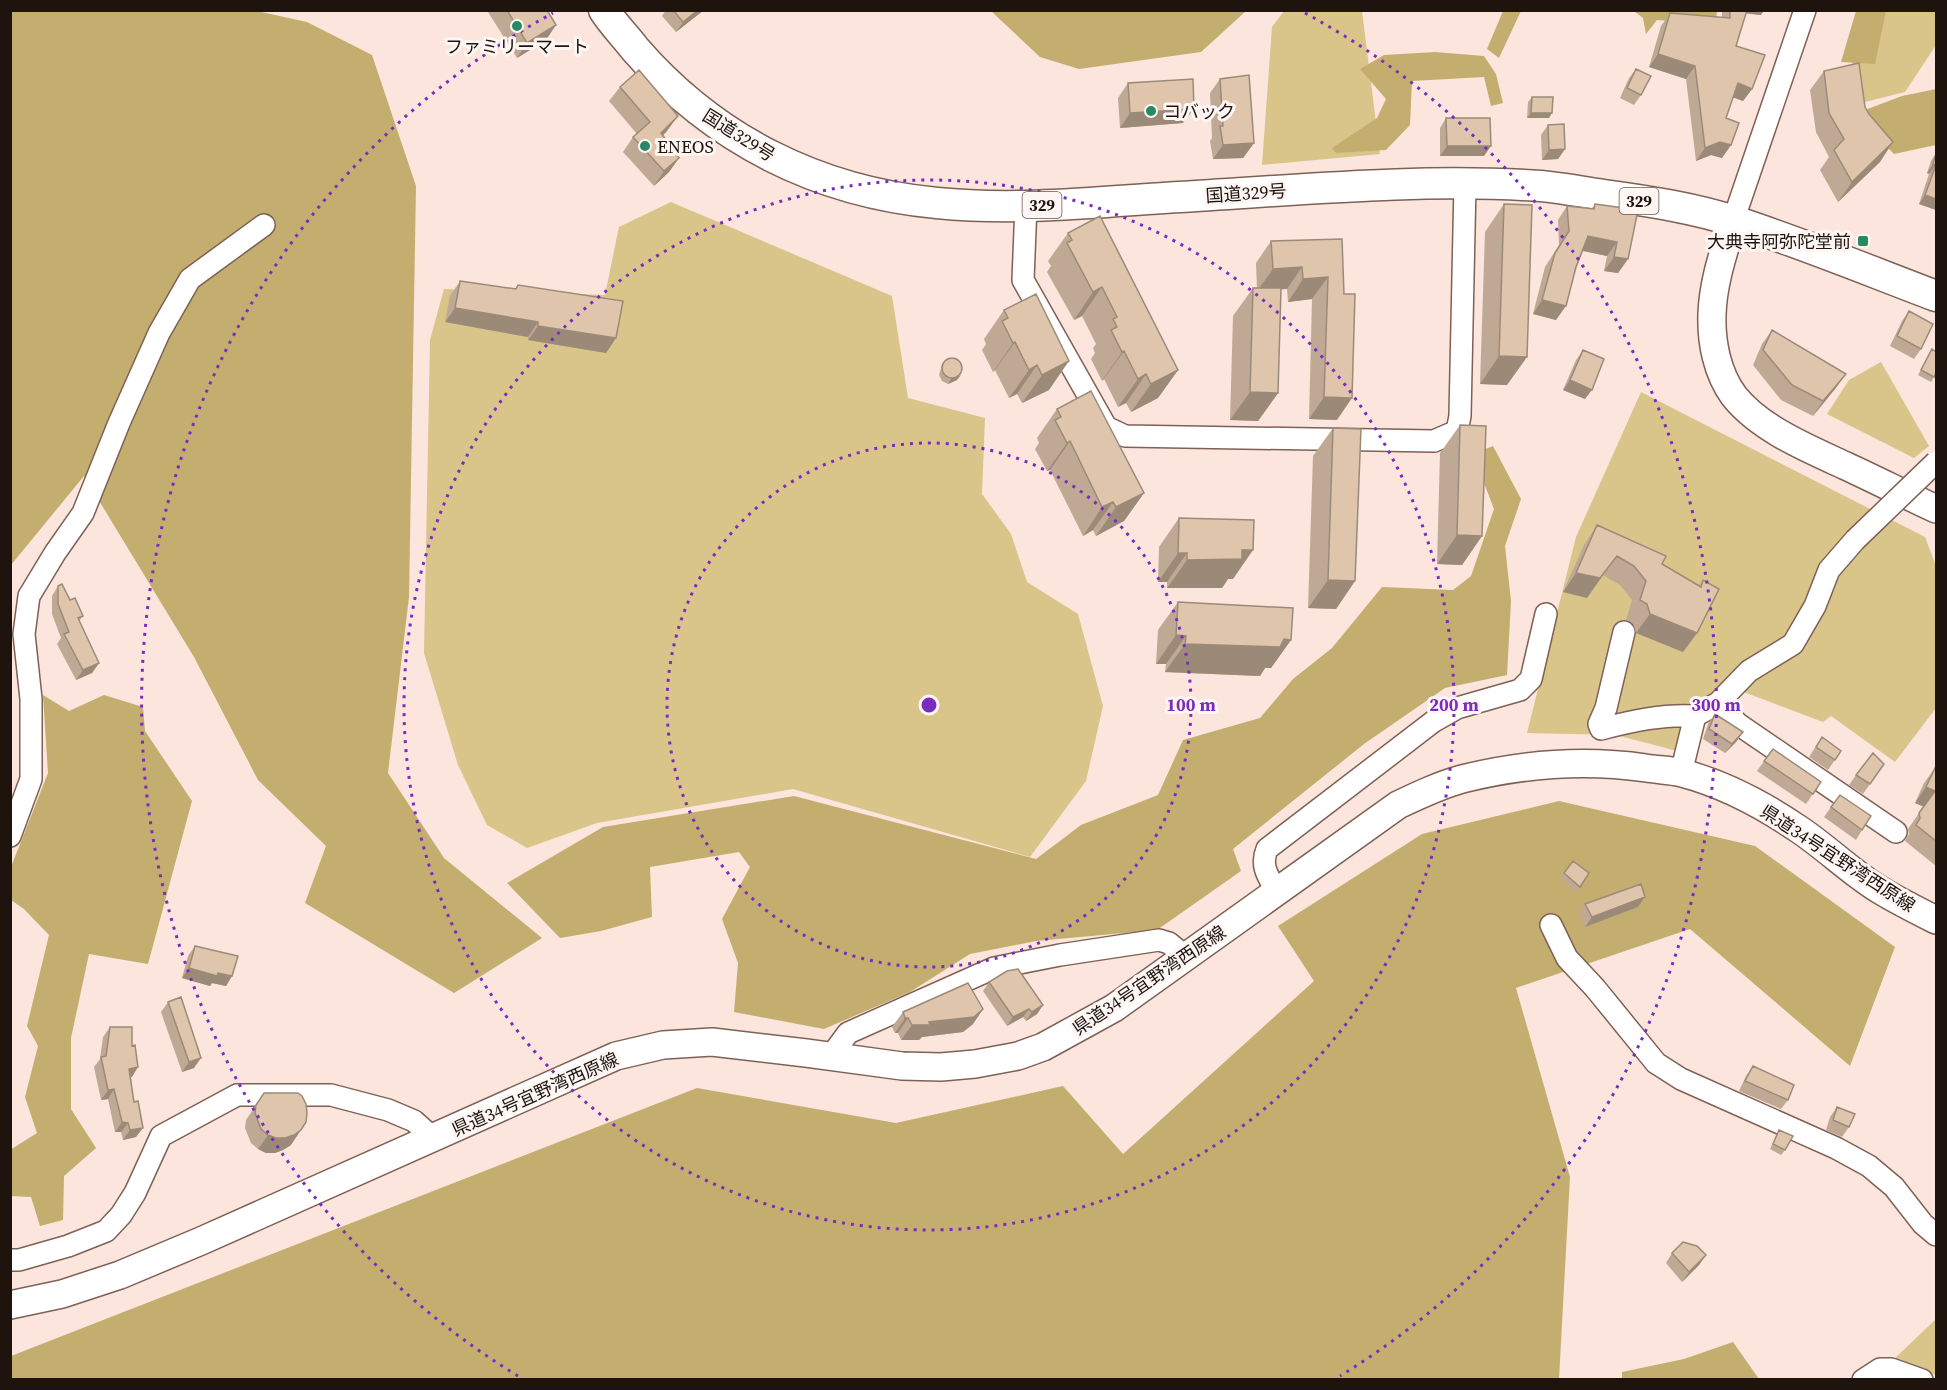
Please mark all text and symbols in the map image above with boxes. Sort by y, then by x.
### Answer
marker: ファミリーマート [510,19,524,33]
place label: ファミリーマート [445,34,589,59]
place label: コバック [1163,99,1235,124]
street label: 国道329号 [698,103,780,167]
marker: コバック [1144,104,1158,118]
place label: ENEOS [657,134,714,159]
marker: ENEOS [638,139,652,153]
street label: 国道329号 [1205,178,1287,208]
road number: 329 [1620,188,1658,214]
road number: 329 [1022,192,1062,218]
place label: 大典寺阿弥陀堂前 [1707,229,1851,254]
marker: 大典寺阿弥陀堂前 [1856,234,1870,248]
text: 100 m [1166,692,1216,717]
text: 200 m [1429,692,1479,717]
text: 300 m [1691,692,1741,717]
centre of rings [919,695,939,715]
street label: 県道34号宜野湾西原線 [1756,798,1920,918]
street label: 県道34号宜野湾西原線 [1067,919,1231,1041]
street label: 県道34号宜野湾西原線 [448,1046,622,1142]

